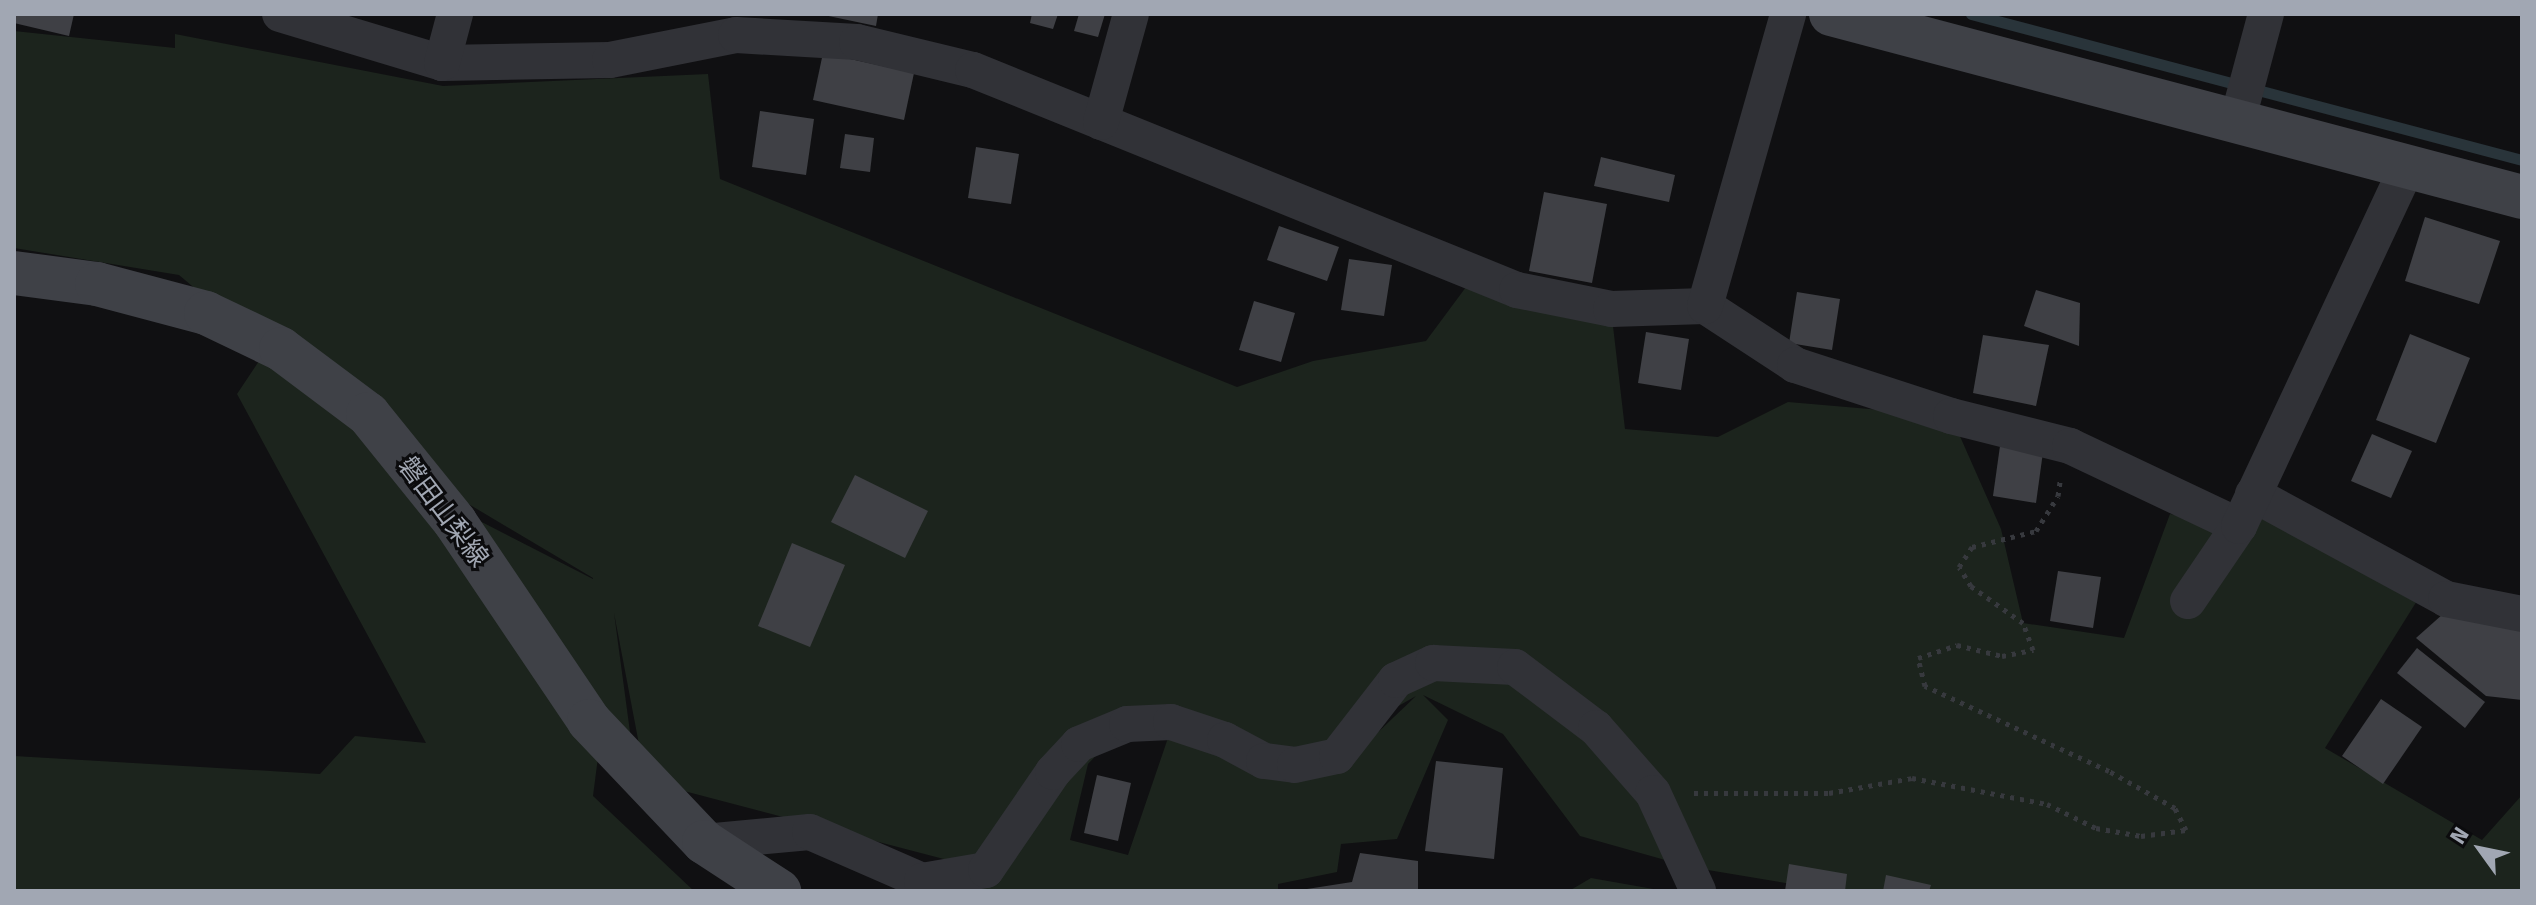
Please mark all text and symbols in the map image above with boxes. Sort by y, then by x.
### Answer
street label: 磐田山梨線 [391,451,495,573]
north arrow [2440,809,2520,889]
text: N [2444,822,2475,849]

